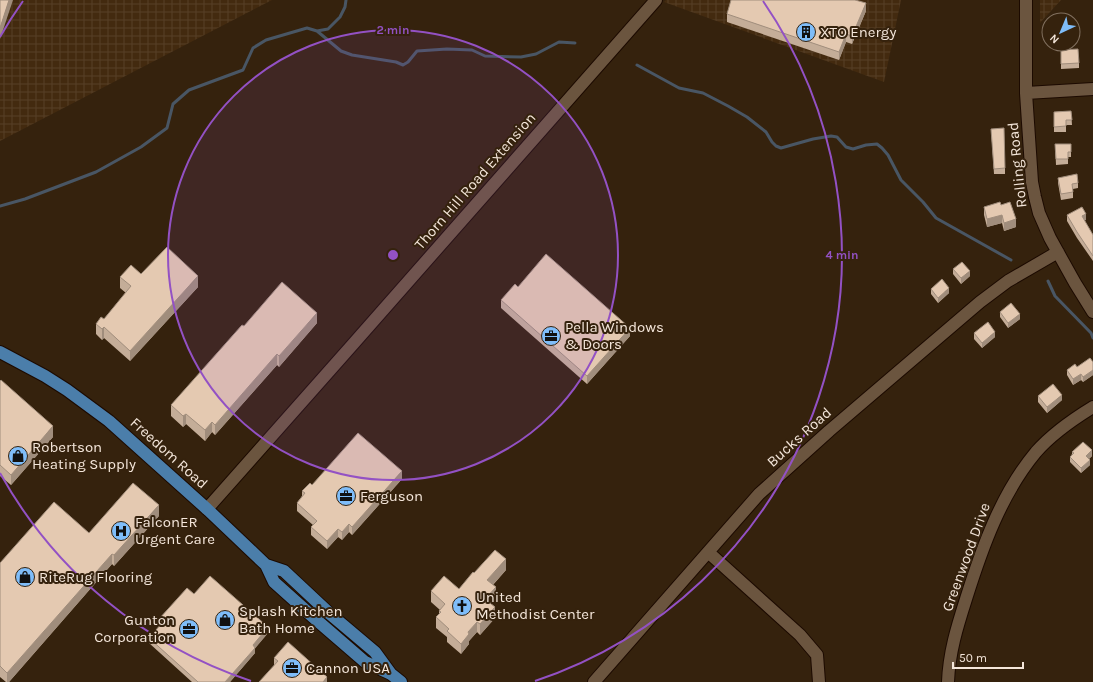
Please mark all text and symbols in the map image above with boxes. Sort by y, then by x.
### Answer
north arrow [1041,12,1081,52]
building icon: XTO Energy [795,21,817,43]
text: 2 min [376,23,410,37]
place label: XTO Energy [820,23,896,41]
text: N [1047,31,1062,46]
street label: Thorn Hill Road Extension [411,109,539,253]
street label: Rolling Road [1004,121,1030,209]
centre of rings [386,248,400,262]
text: 4 min [826,248,858,262]
place label: Pella Windows & Doors [565,318,664,353]
office icon: Pella Windows & Doors [540,325,562,347]
street label: Bucks Road [763,403,835,471]
street label: Freedom Road [127,414,211,492]
place label: Robertson Heating Supply [32,438,136,473]
shop icon: Robertson Heating Supply [7,445,29,467]
office icon: Ferguson [335,485,357,507]
place label: Ferguson [360,487,423,505]
street label: Greenwood Drive [938,500,994,614]
place label: FalconER Urgent Care [135,513,215,548]
hospital icon: FalconER Urgent Care [110,520,132,542]
shop icon: RiteRug Flooring [14,566,36,588]
place label: RiteRug Flooring [39,568,153,586]
place label: United Methodist Center [476,588,595,623]
church icon: United Methodist Center [451,595,473,617]
place label: Splash Kitchen Bath Home [239,602,343,637]
shop icon: Splash Kitchen Bath Home [214,609,236,631]
place label: Gunton Corporation [94,611,175,646]
office icon: Gunton Corporation [178,618,200,640]
scale bar [953,644,1023,670]
text: 50 m [959,651,987,665]
office icon: Cannon USA [281,657,303,679]
place label: Cannon USA [306,659,390,677]

